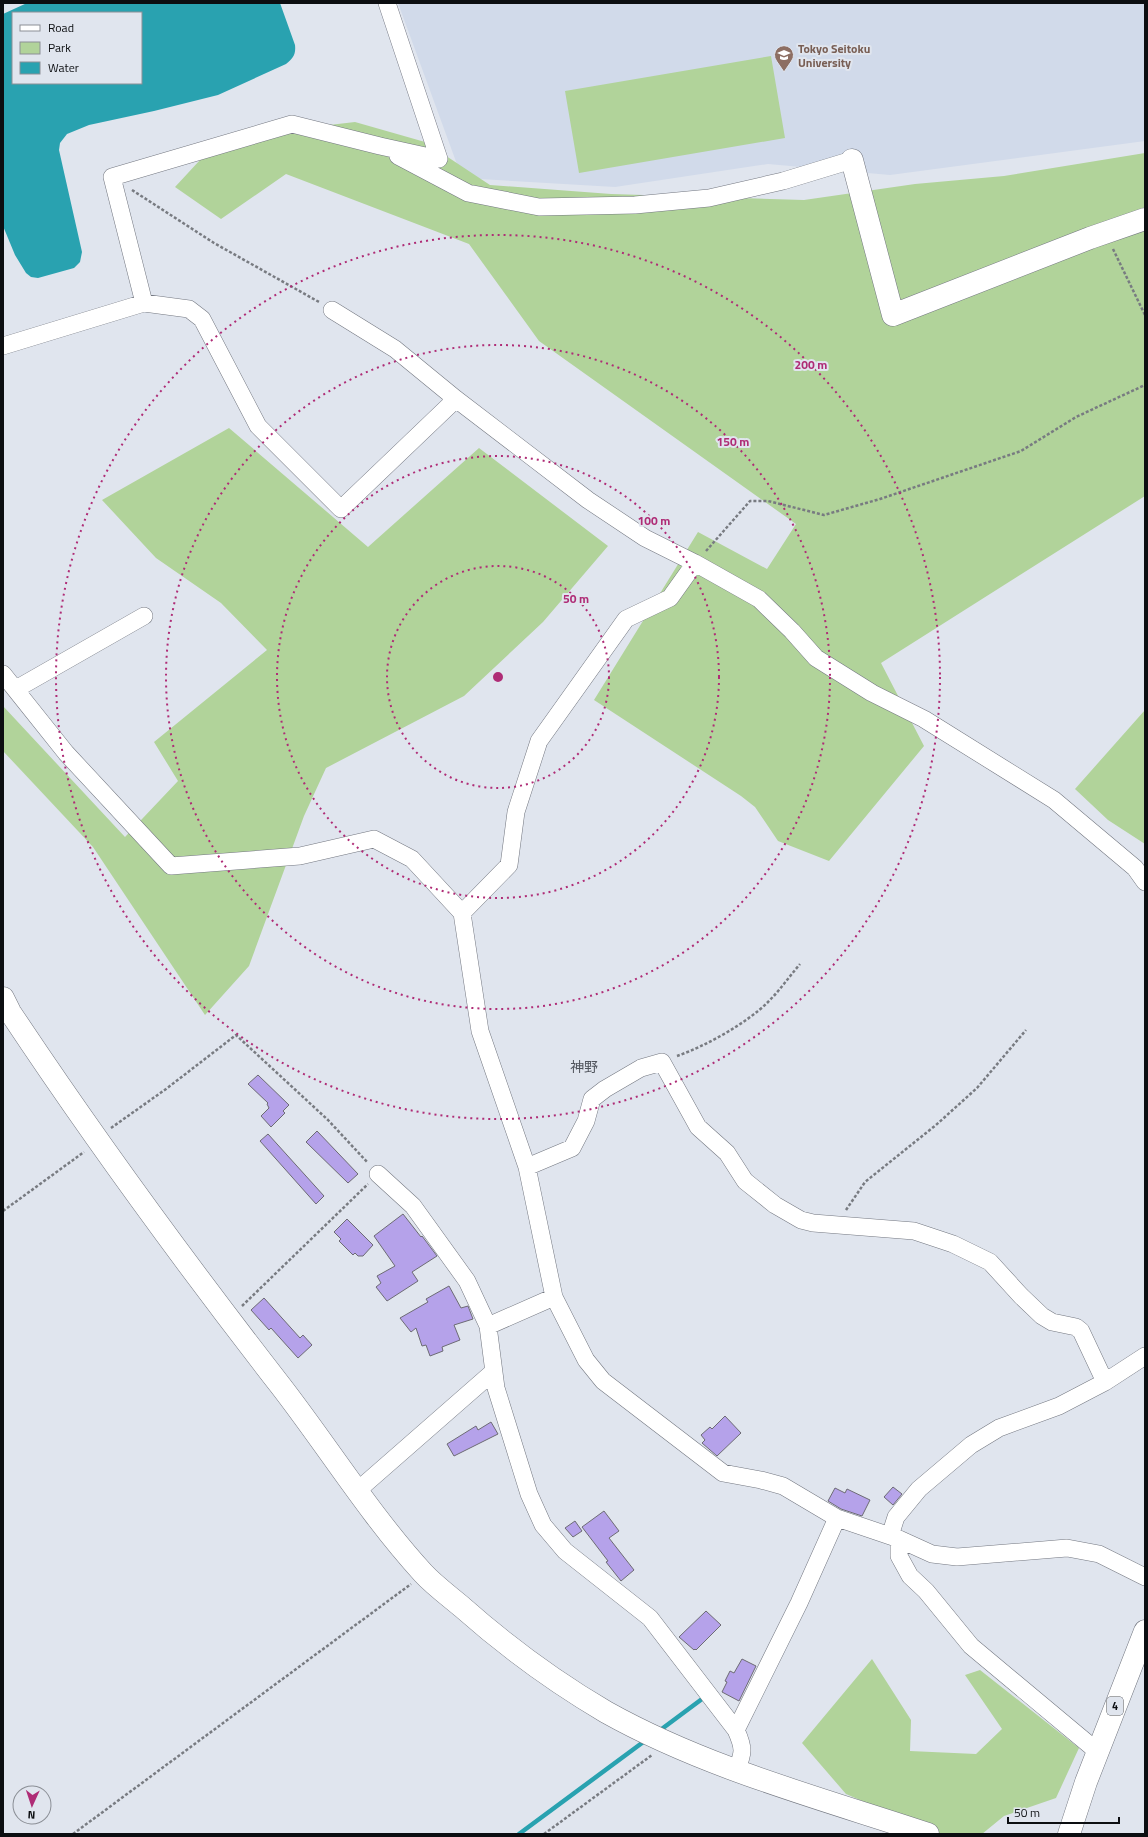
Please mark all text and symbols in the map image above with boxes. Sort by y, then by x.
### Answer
legend [12,12,142,84]
text: Road [48,18,74,37]
text: Park [48,38,71,57]
place label: Tokyo Seitoku University [798,39,870,72]
school or university icon: Tokyo Seitoku University [773,44,795,72]
text: Water [48,58,79,77]
text: 200 m [795,355,827,374]
text: 150 m [717,432,749,451]
text: 100 m [638,511,670,530]
text: 50 m [563,589,589,608]
centre of rings [491,670,505,684]
district label: 神野 [570,1056,598,1077]
road number: 4 [1107,1697,1123,1715]
north arrow [12,1785,52,1825]
scale bar [1008,1799,1119,1825]
text: 50 m [1014,1803,1040,1822]
text: N [27,1807,36,1823]

